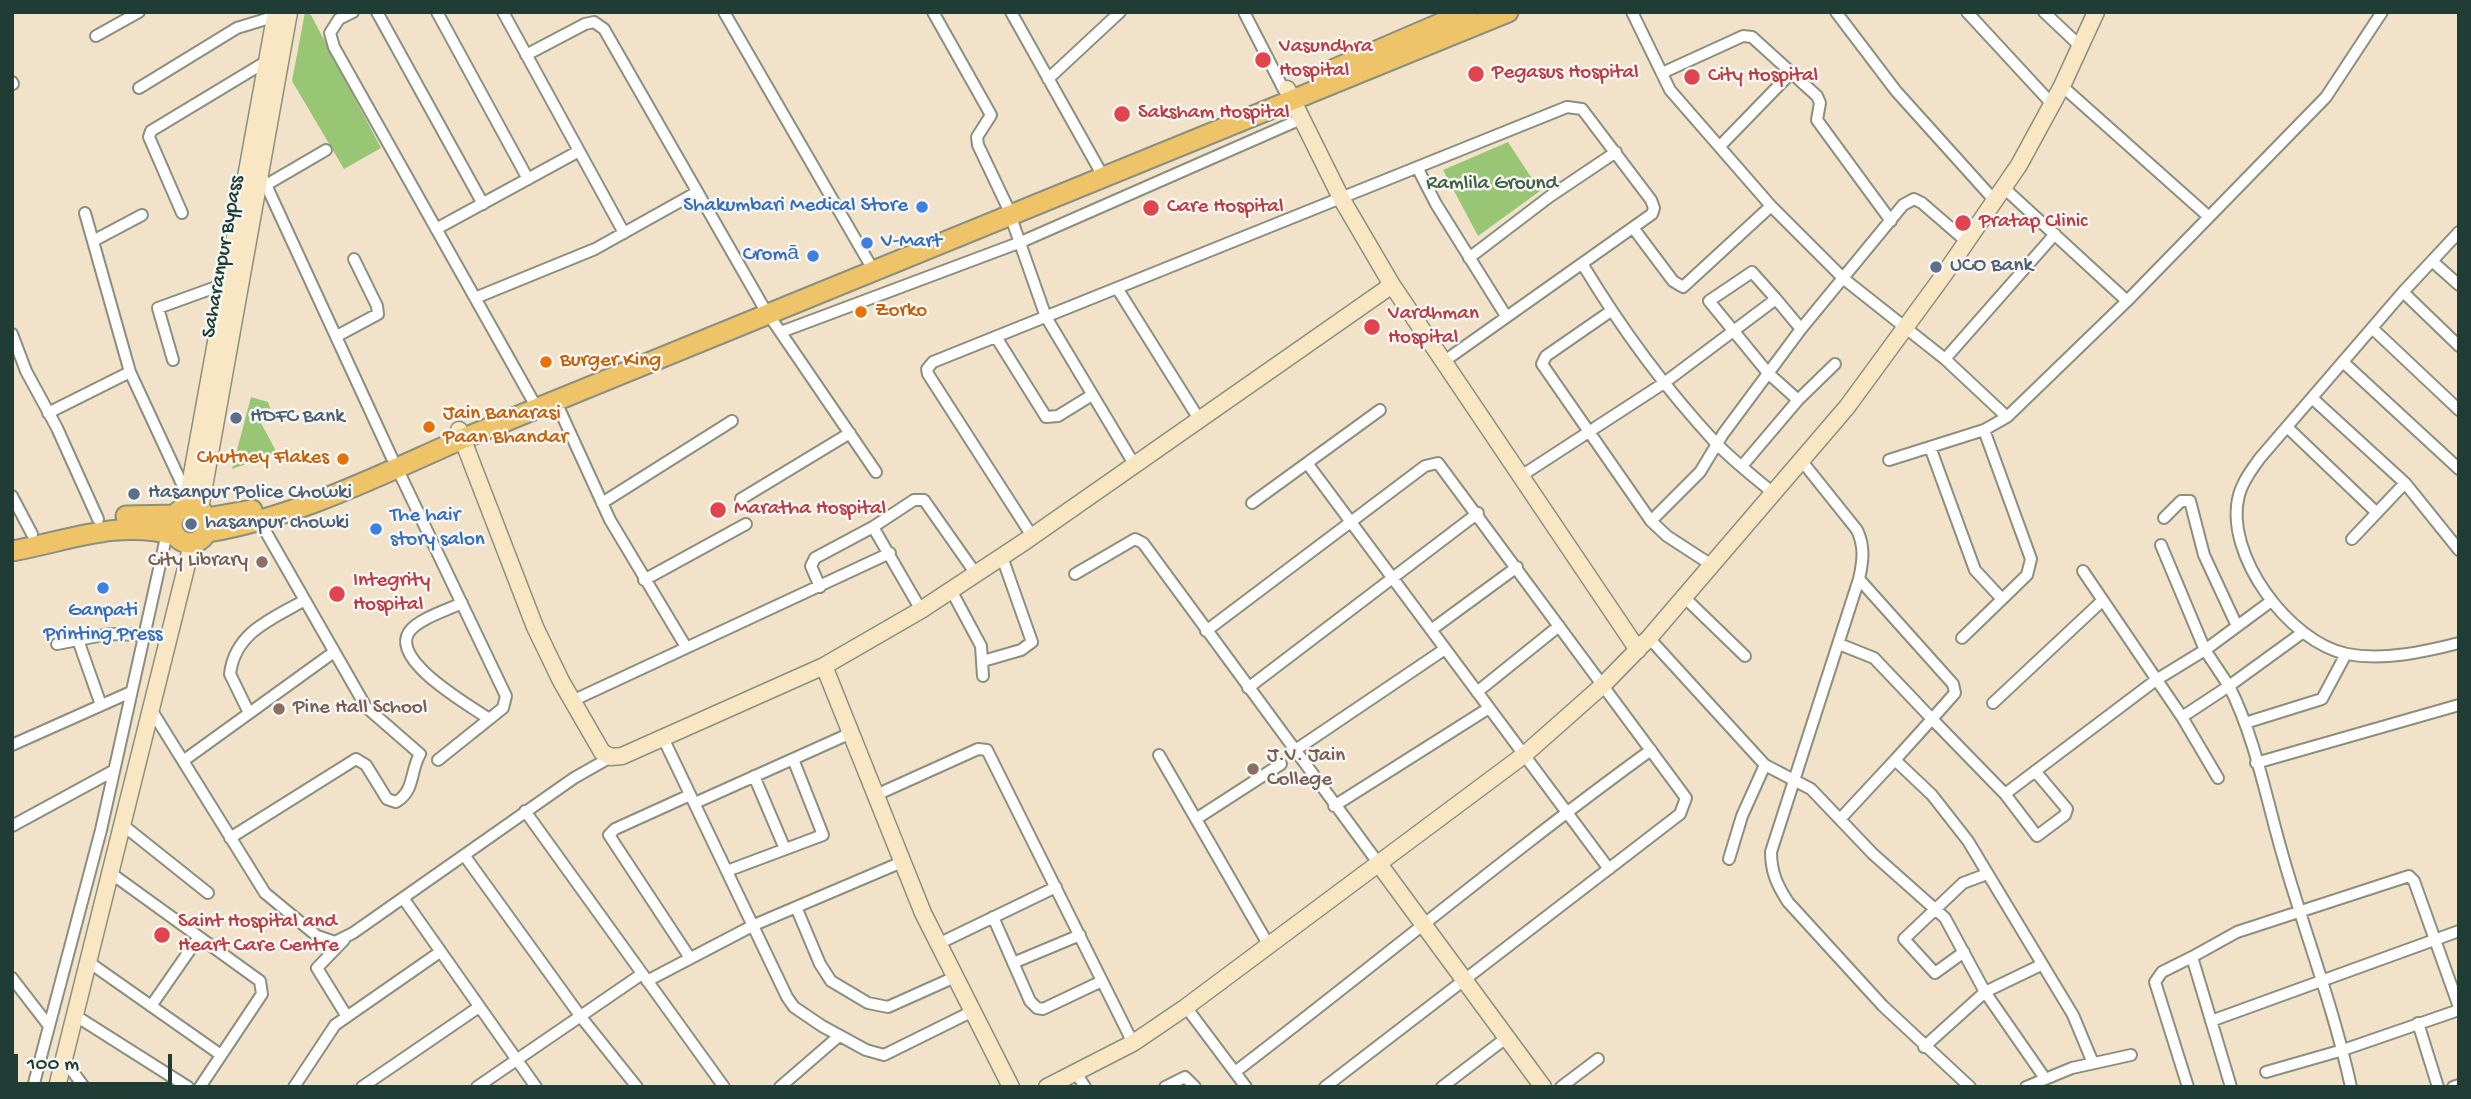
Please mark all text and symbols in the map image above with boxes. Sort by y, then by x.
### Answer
place label: Vasundhra Hospital [1279,35,1373,85]
marker: Vasundhra Hospital [1253,50,1273,70]
place label: Pegasus Hospital [1492,61,1639,87]
marker: Pegasus Hospital [1466,64,1486,84]
place label: City Hospital [1708,64,1818,90]
marker: City Hospital [1682,67,1702,87]
place label: Saksham Hospital [1138,101,1290,127]
marker: Saksham Hospital [1112,104,1132,124]
park label: Ramlila Ground [1426,172,1558,198]
street label: Saharanpur Bypass [197,174,251,340]
place label: Shakumbari Medical Store [683,194,908,220]
place label: Care Hospital [1167,195,1284,221]
marker: Care Hospital [1141,198,1161,218]
marker: Shakumbari Medical Store [914,199,930,215]
place label: Pratap Clinic [1979,210,2087,236]
marker: Pratap Clinic [1953,213,1973,233]
place label: V-Mart [881,230,942,256]
marker: V-Mart [859,235,875,251]
place label: Cromā [743,243,799,269]
marker: Cromā [805,248,821,264]
place label: UCO Bank [1950,254,2033,280]
marker: UCO Bank [1928,259,1944,275]
place label: Zorko [875,299,927,325]
place label: Vardhman Hospital [1388,302,1479,352]
marker: Zorko [853,304,869,320]
marker: Vardhman Hospital [1362,317,1382,337]
place label: Burger King [560,349,661,375]
marker: Burger King [538,354,554,370]
place label: Jain Banarasi Paan Bhandar [443,402,568,452]
place label: HDFC Bank [250,405,345,431]
marker: HDFC Bank [228,410,244,426]
marker: Jain Banarasi Paan Bhandar [421,419,437,435]
place label: Chutney Flakes [197,446,329,472]
marker: Chutney Flakes [335,451,351,467]
place label: Hasanpur Police Chowki [148,481,352,507]
marker: Hasanpur Police Chowki [126,486,142,502]
place label: Maratha Hospital [734,497,886,523]
marker: Maratha Hospital [708,500,728,520]
place label: The hair story salon [390,504,485,554]
place label: hasanpur chowki [205,511,349,537]
marker: hasanpur chowki [183,516,199,532]
marker: The hair story salon [368,521,384,537]
place label: City Library [148,549,248,575]
marker: City Library [254,554,270,570]
place label: Integrity Hospital [353,569,430,619]
marker: Ganpati Printing Press [95,580,111,596]
marker: Integrity Hospital [327,584,347,604]
place label: Ganpati Printing Press [44,599,162,649]
place label: Pine Hall School [293,696,427,722]
marker: Pine Hall School [271,701,287,717]
place label: J.V. Jain College [1267,744,1345,794]
marker: J.V. Jain College [1245,761,1261,777]
place label: Saint Hospital and Heart Care Centre [178,910,339,960]
marker: Saint Hospital and Heart Care Centre [152,925,172,945]
scale bar [18,1040,175,1084]
text: 100 m [27,1053,79,1078]

